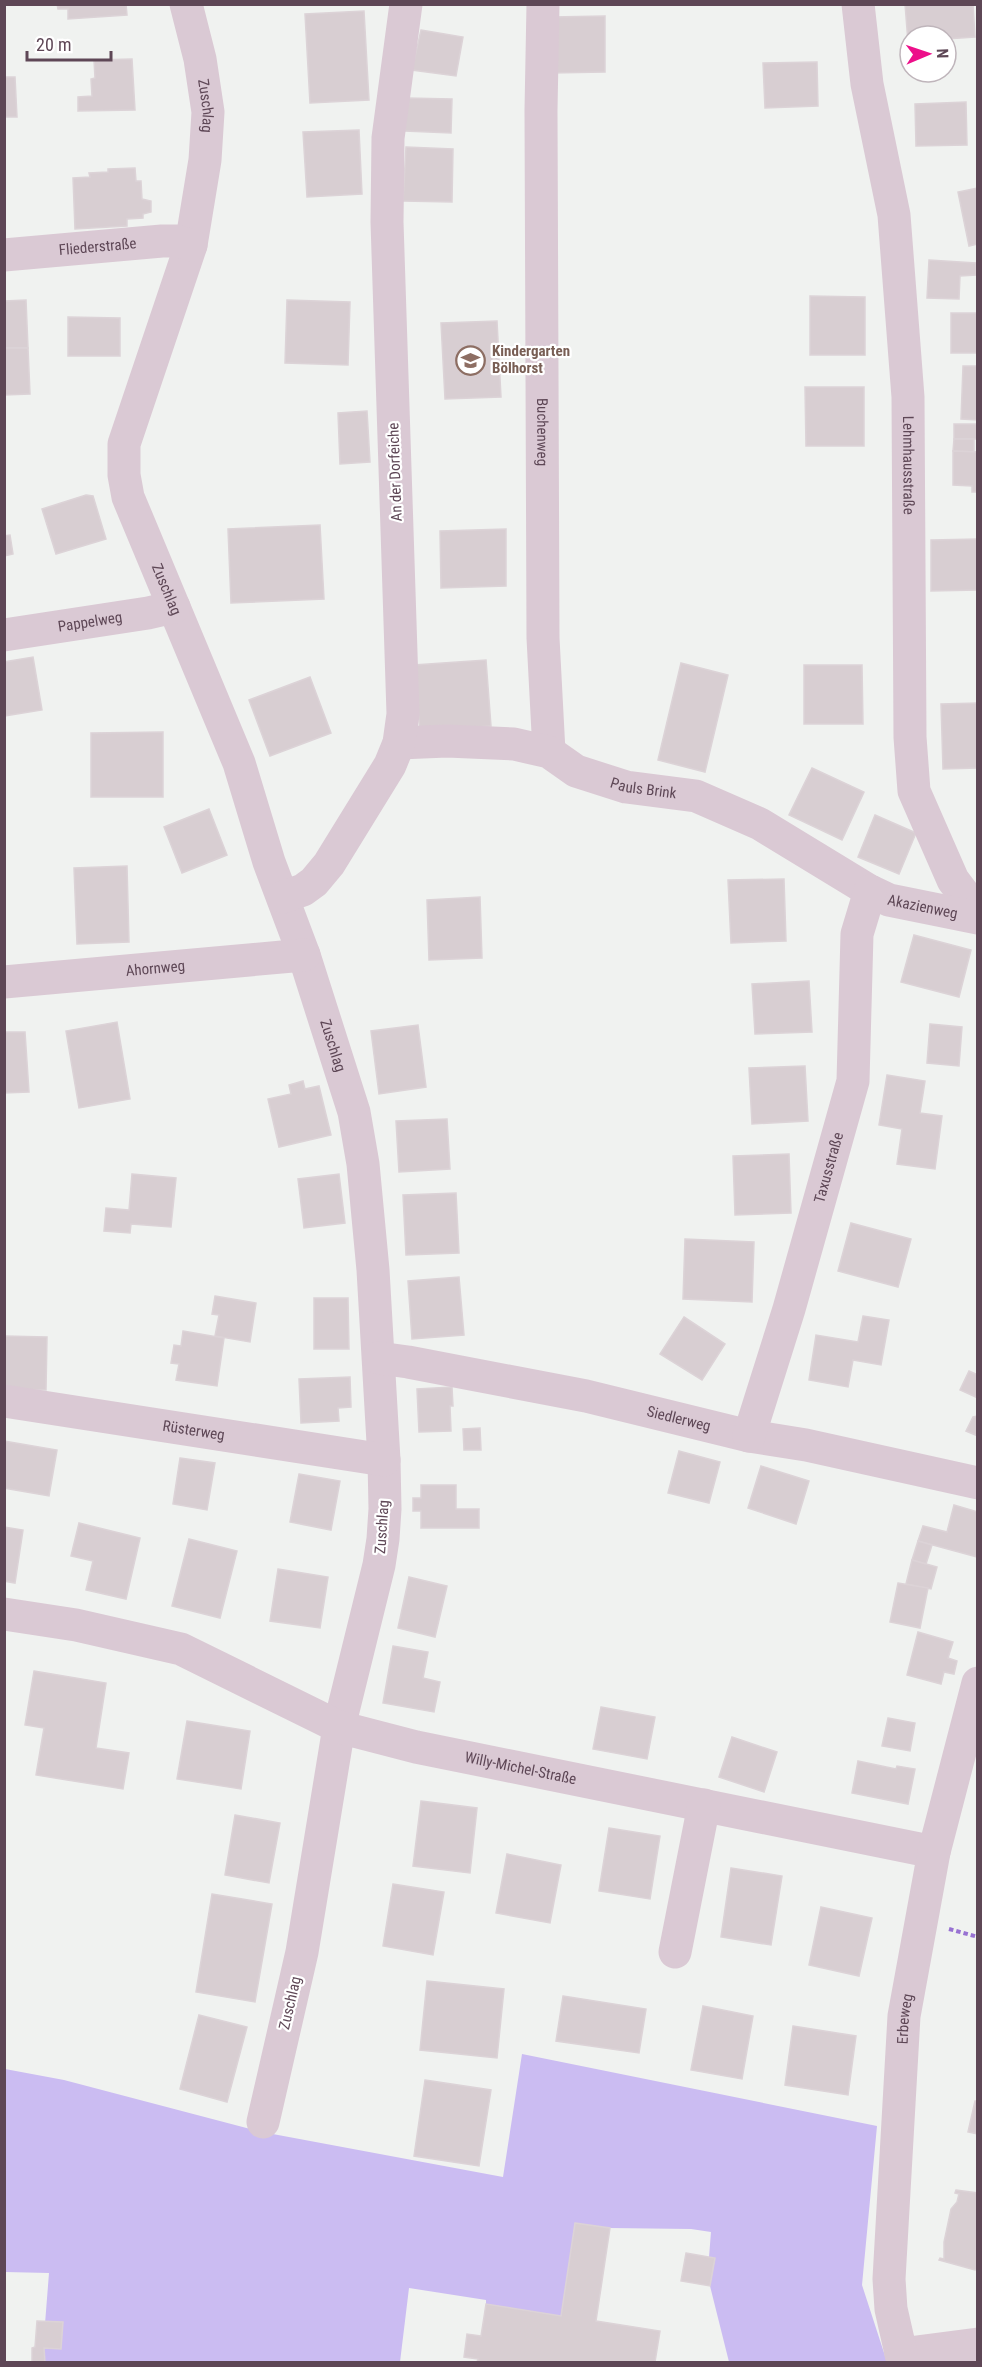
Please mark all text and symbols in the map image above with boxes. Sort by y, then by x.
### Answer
scale bar [27,24,111,62]
north arrow [898,24,958,84]
text: 20 m [36,34,71,55]
text: N [933,48,952,59]
street label: Zuschlag [194,78,217,133]
street label: Fliederstraße [58,234,137,259]
place label: Kindergarten Bölhorst [492,342,570,377]
school or university icon: Kindergarten Bölhorst [455,344,487,376]
street label: Buchenweg [533,398,551,466]
street label: Lehmhausstraße [899,416,918,515]
street label: An der Dorfeiche [384,422,406,522]
street label: Zuschlag [148,561,185,618]
street label: Pappelweg [57,608,123,636]
street label: Pauls Brink [608,774,678,802]
street label: Akazienweg [886,891,959,923]
street label: Ahornweg [125,957,186,980]
street label: Zuschlag [316,1017,350,1074]
street label: Taxusstraße [810,1130,847,1205]
street label: Siedlerweg [645,1402,713,1435]
street label: Rüsterweg [161,1417,226,1444]
street label: Zuschlag [371,1499,393,1555]
street label: Willy-Michel-Straße [463,1748,578,1788]
street label: Zuschlag [275,1975,305,2031]
street label: Erbeweg [893,1992,917,2045]

